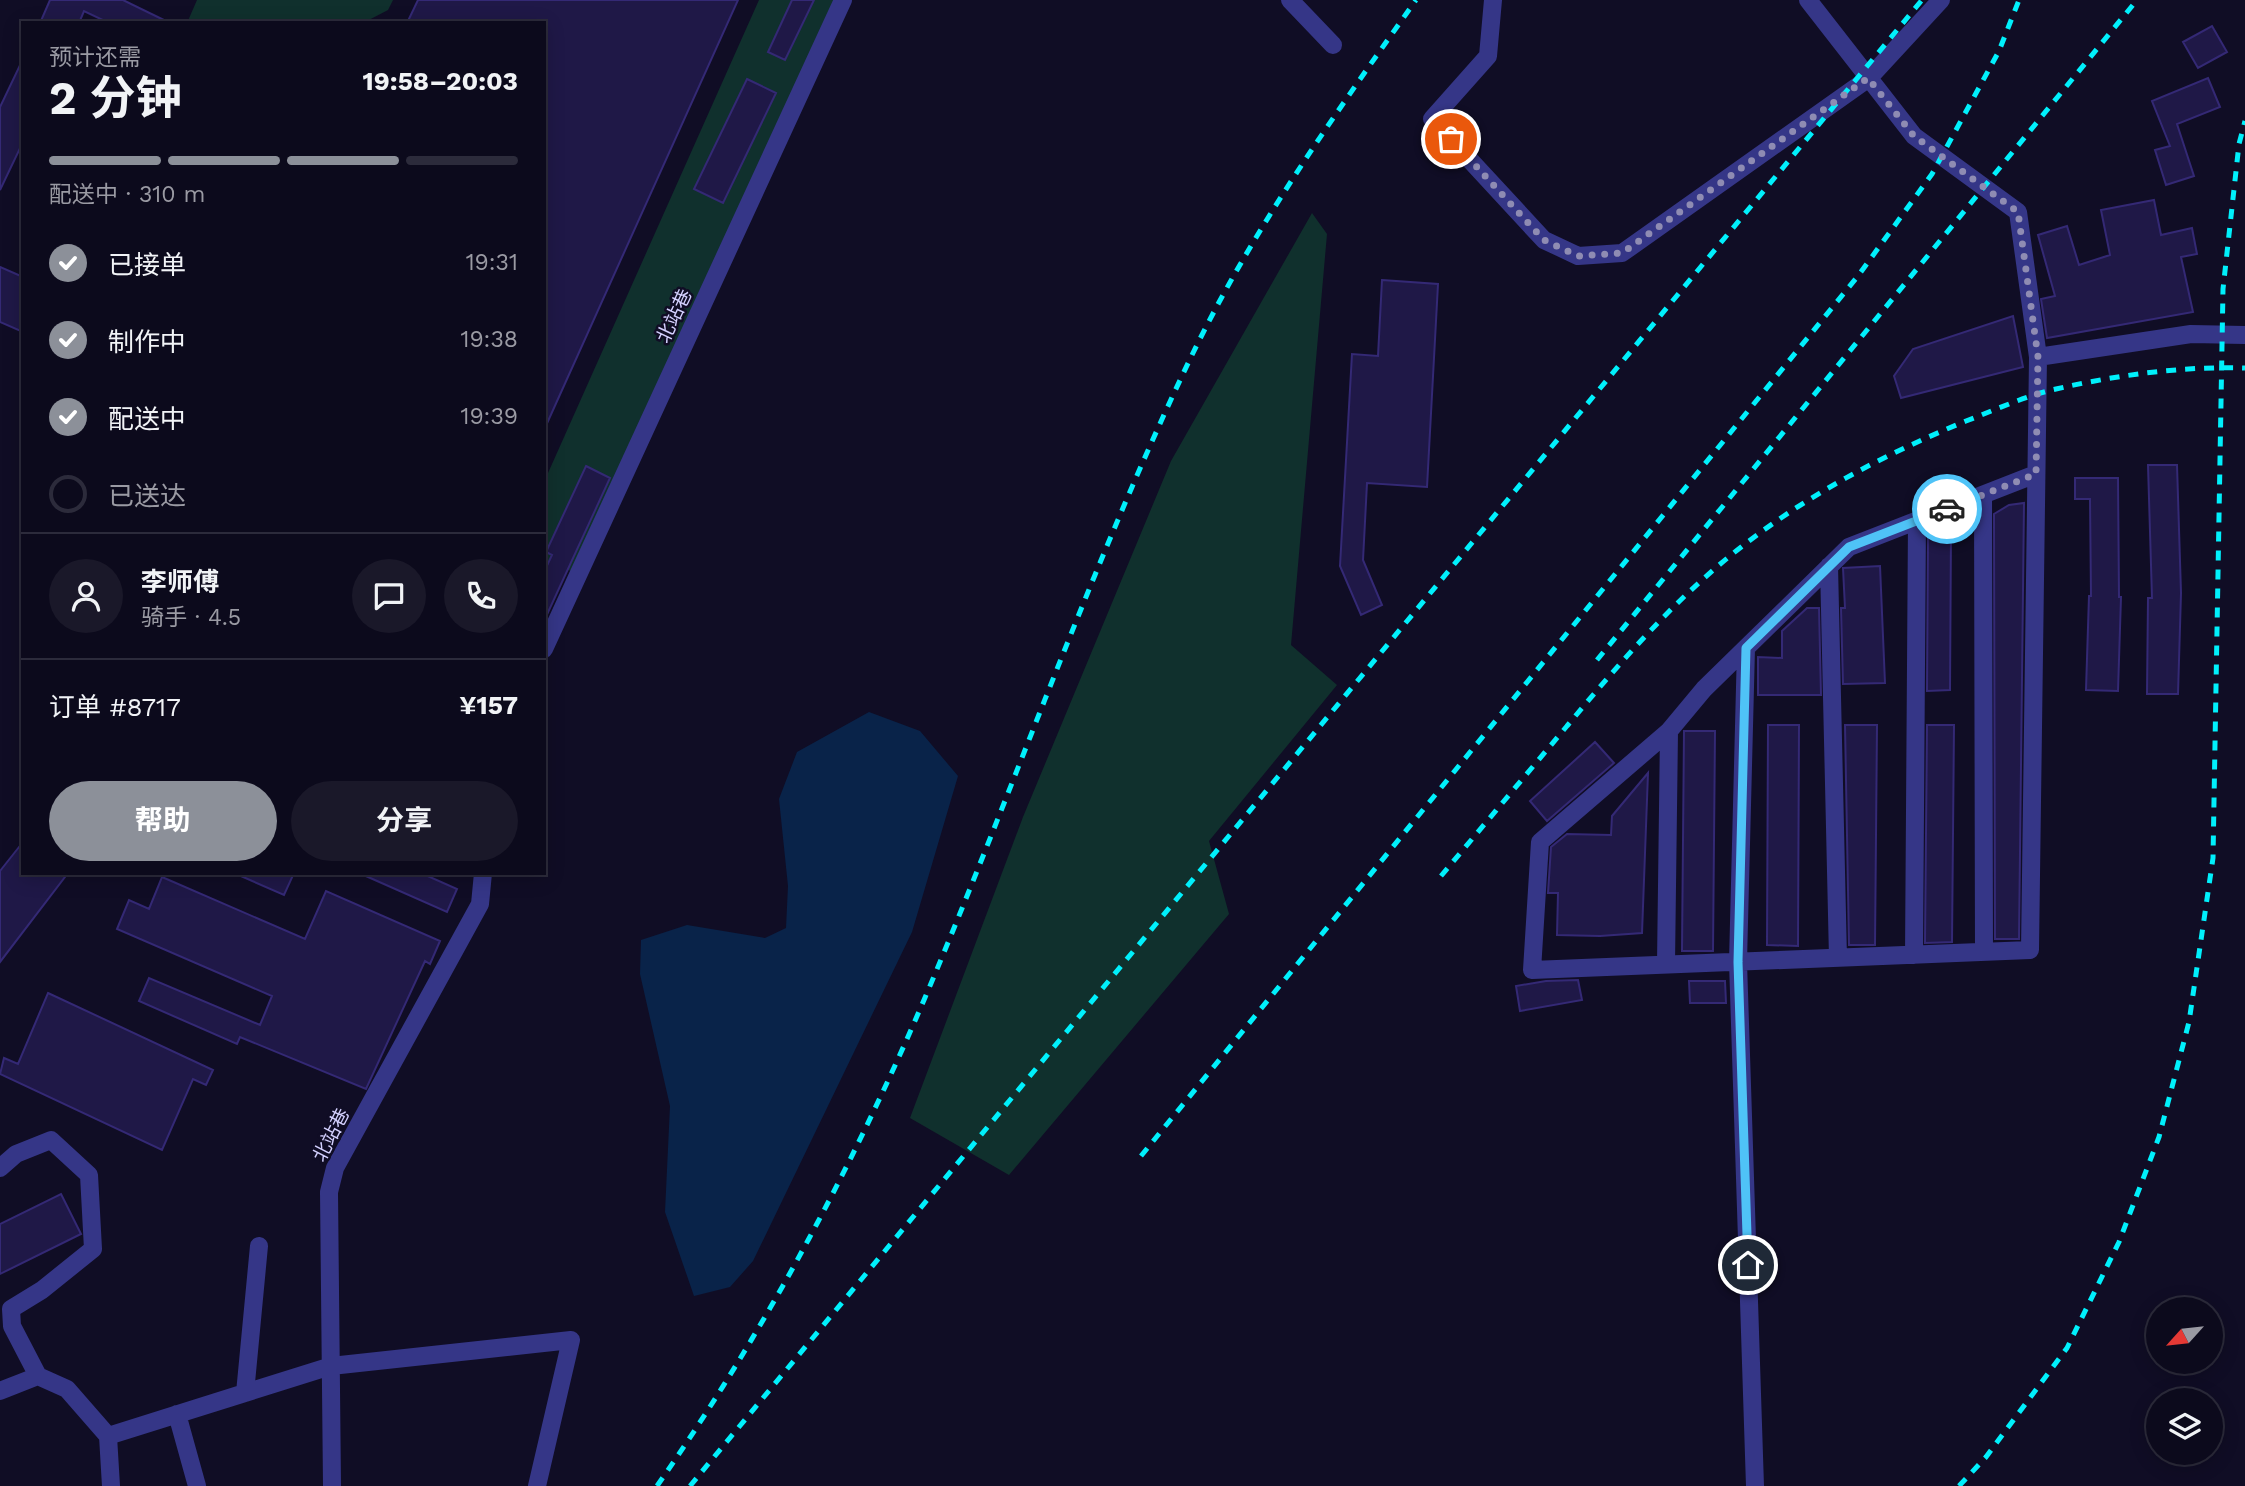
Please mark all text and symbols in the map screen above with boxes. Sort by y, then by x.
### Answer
text: 预计还需 [49,44,141,71]
text: 19:58–20:03 [363,66,518,96]
text: 2 分钟 [49,71,182,125]
pin [1421,109,1481,169]
icon: bag [1432,120,1470,158]
text: 配送中 · 310 m [49,181,205,208]
icon: check [49,244,87,282]
text: 19:31 [466,249,518,276]
text: 已接单 [108,250,186,280]
street label: 北站巷 [652,285,696,347]
icon: check [49,321,87,359]
text: 19:38 [460,326,518,353]
text: 制作中 [108,327,186,357]
icon: check [49,398,87,436]
text: 19:39 [460,403,518,430]
text: 配送中 [108,404,186,434]
courier [1912,474,1982,544]
text: 已送达 [108,481,186,511]
icon: car [1928,490,1966,528]
button: person [49,559,123,633]
button: chat [352,559,426,633]
button: phone [444,559,518,633]
text: 李师傅 [141,567,219,597]
text: 骑手 · 4.5 [141,604,241,631]
text: ¥157 [459,690,518,720]
text: 订单 #8717 [49,692,181,722]
button: 帮助 [49,781,277,861]
button: 分享 [291,781,518,861]
street label: 北站巷 [308,1104,354,1166]
pin [1718,1235,1778,1295]
icon: home [1729,1246,1767,1284]
north arrow [2146,1297,2222,1374]
map controls [2146,1297,2223,1465]
button: layers [2146,1388,2223,1465]

